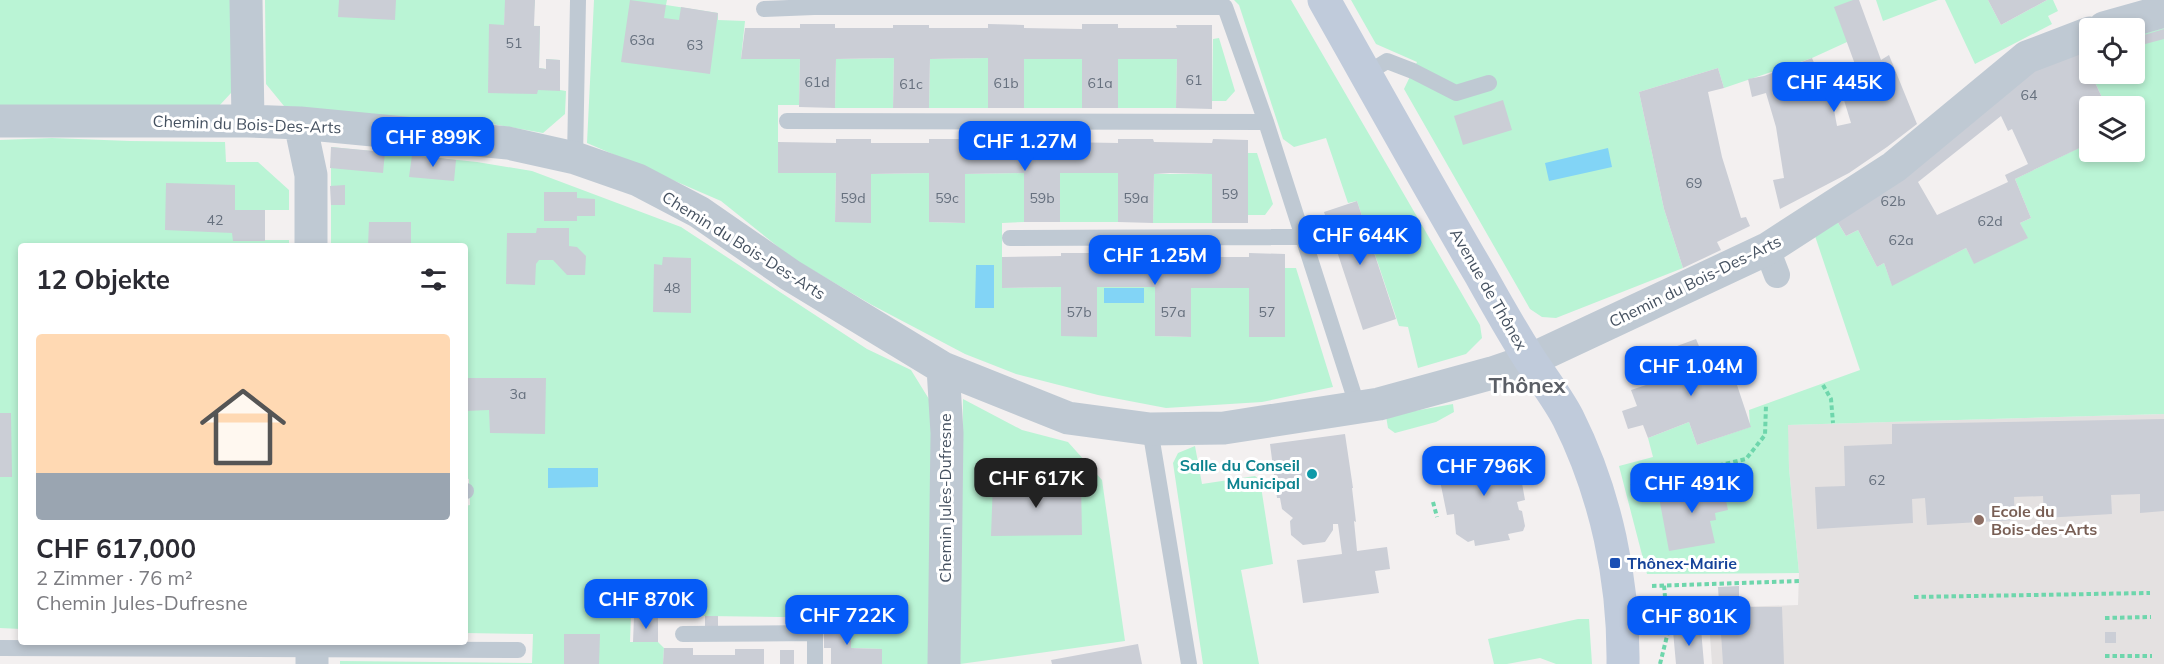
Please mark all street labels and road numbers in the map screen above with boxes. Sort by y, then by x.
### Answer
street label: Chemin du Bois-Des-Arts [152,111,342,137]
street label: Chemin du Bois-Des-Arts [659,187,829,304]
street label: Avenue de Thônex [1446,225,1532,354]
street label: Chemin du Bois-Des-Arts [1606,231,1784,331]
street label: Chemin Jules-Dufresne [935,413,955,583]

